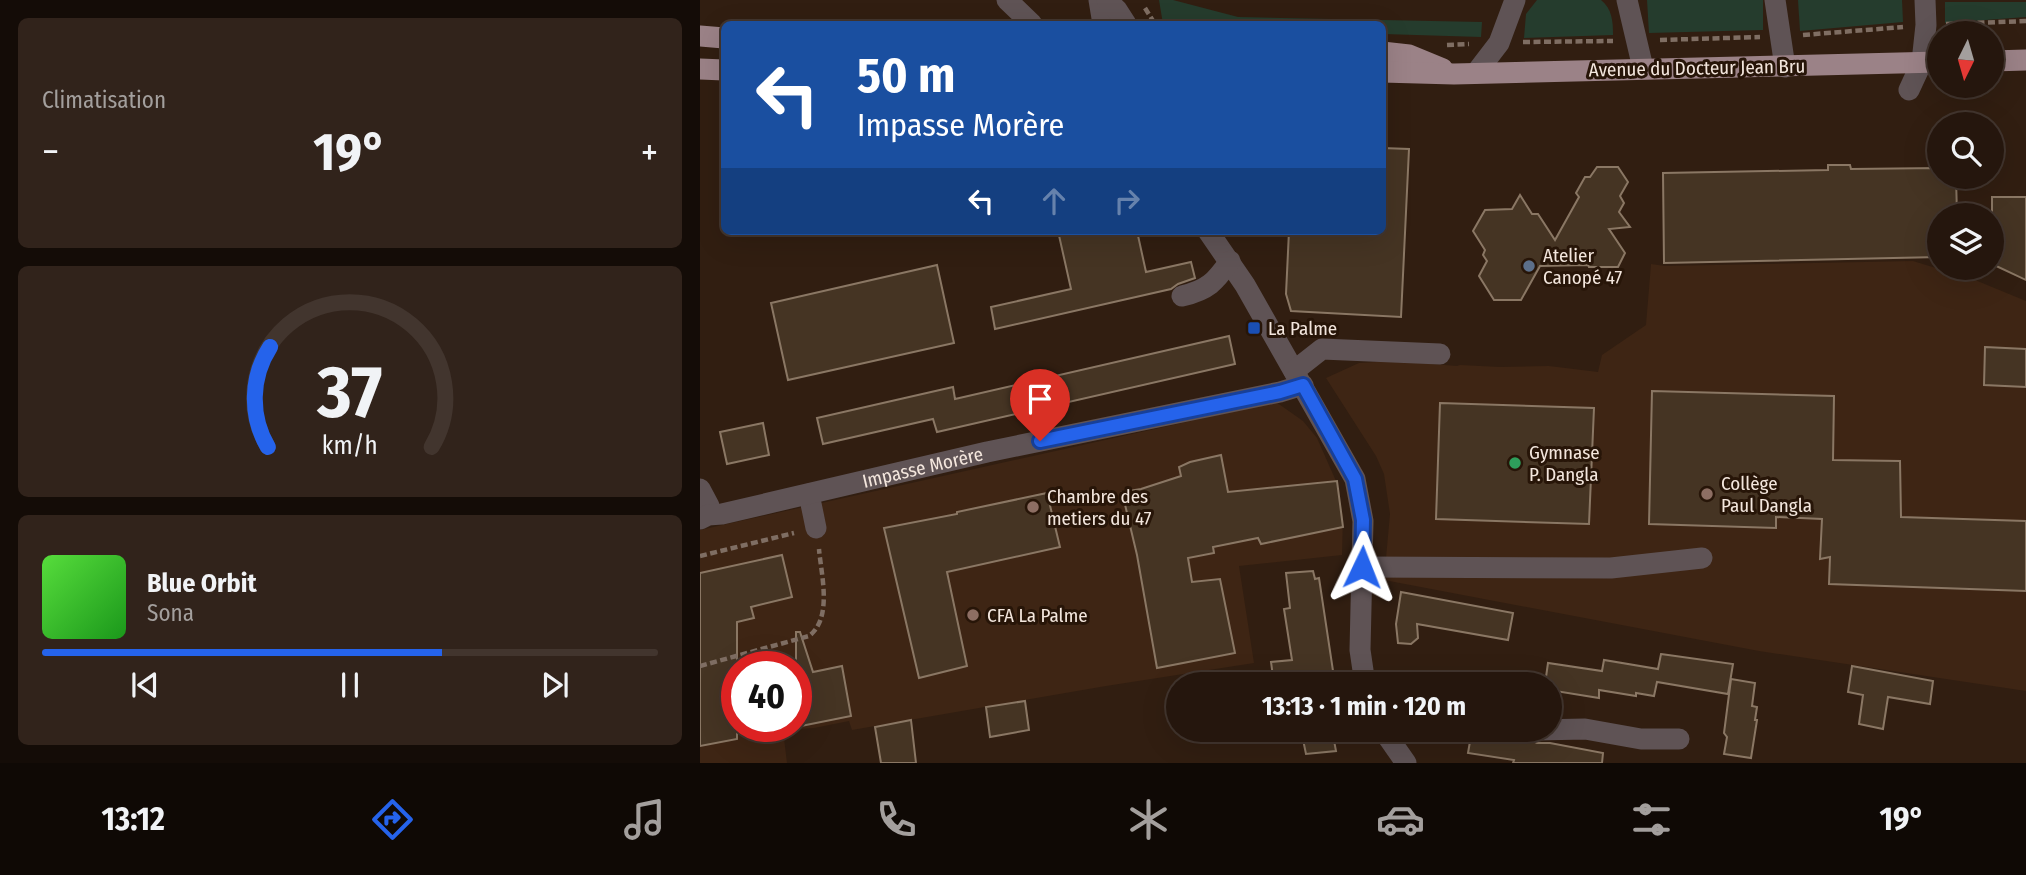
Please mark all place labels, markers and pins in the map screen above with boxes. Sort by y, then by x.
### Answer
place label: Atelier Canopé 47 [1543,244,1623,289]
marker: Atelier Canopé 47 [1521,258,1537,274]
place label: La Palme [1268,317,1337,340]
marker: La Palme [1246,320,1262,336]
pin [1010,369,1070,441]
place label: Gymnase P. Dangla [1529,441,1600,486]
marker: Gymnase P. Dangla [1507,455,1523,471]
place label: Collège Paul Dangla [1721,472,1812,517]
place label: Chambre des metiers du 47 [1047,485,1152,530]
marker: Collège Paul Dangla [1699,486,1715,502]
marker: Chambre des metiers du 47 [1025,499,1041,515]
place label: CFA La Palme [987,604,1088,627]
marker: CFA La Palme [965,607,981,623]

